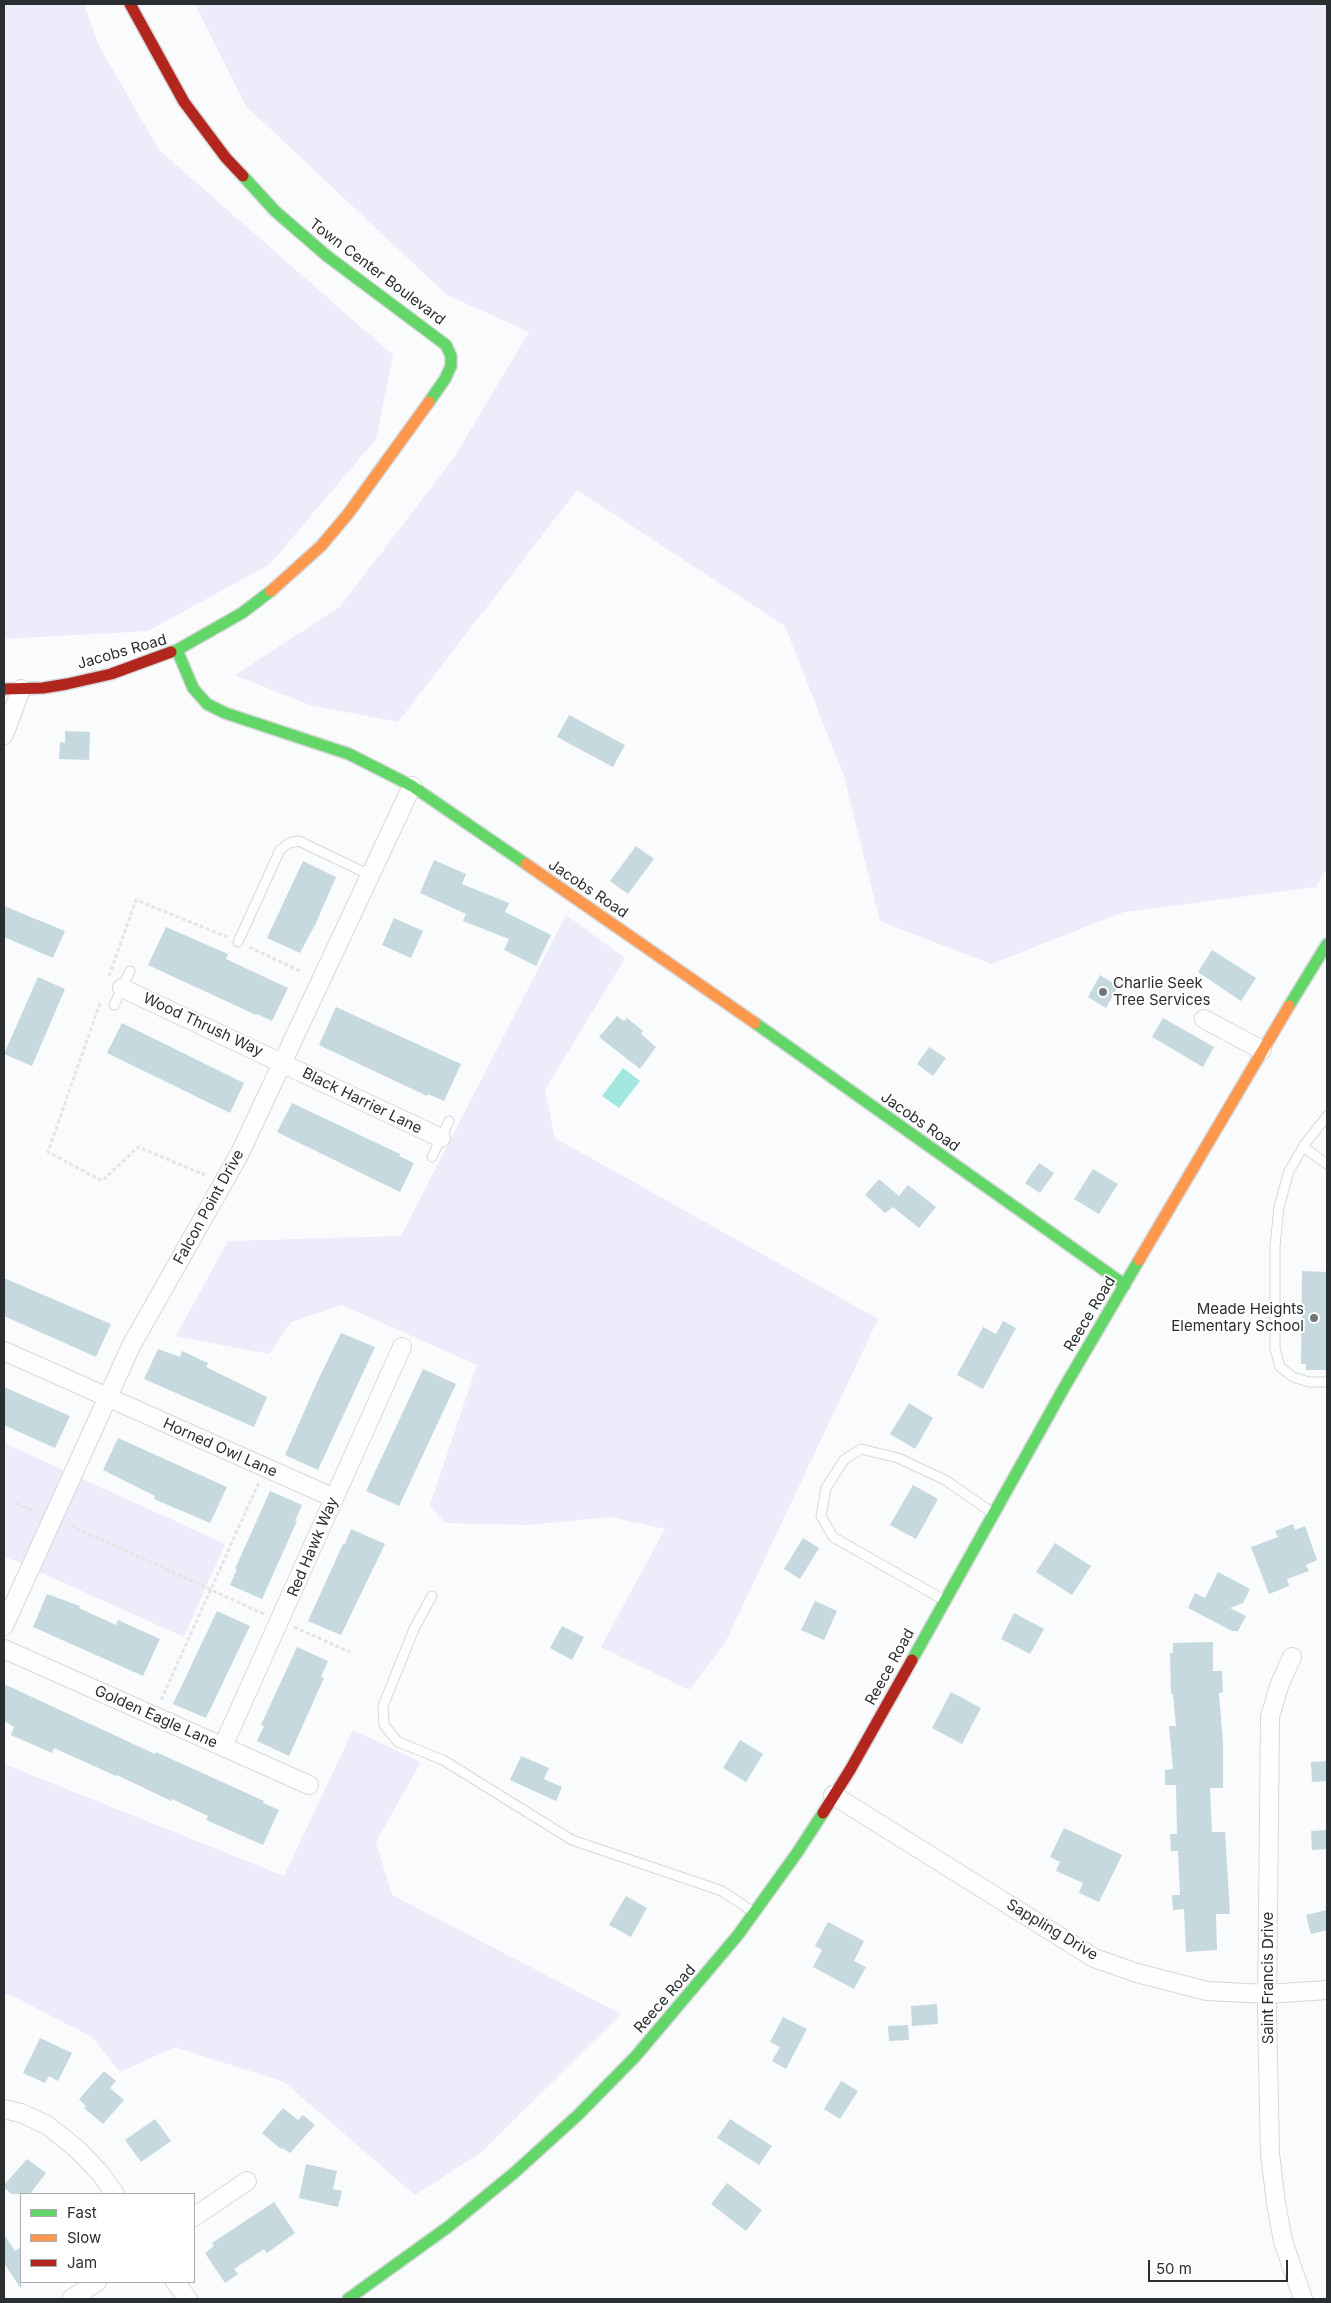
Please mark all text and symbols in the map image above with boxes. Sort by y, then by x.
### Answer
street label: Town Center Boulevard [305,215,449,329]
street label: Jacobs Road [75,631,169,673]
street label: Jacobs Road [545,856,631,922]
place label: Charlie Seek Tree Services [1113,974,1210,1009]
marker: Charlie Seek Tree Services [1097,986,1109,998]
street label: Wood Thrush Way [140,989,266,1061]
street label: Black Harrier Lane [299,1064,425,1138]
street label: Jacobs Road [877,1088,963,1156]
street label: Falcon Point Drive [170,1146,248,1268]
street label: Reece Road [1060,1273,1120,1355]
place label: Meade Heights Elementary School [1171,1300,1304,1335]
marker: Meade Heights Elementary School [1308,1312,1320,1324]
street label: Horned Owl Lane [160,1415,280,1481]
street label: Red Hawk Way [284,1494,342,1600]
street label: Reece Road [862,1626,918,1708]
street label: Golden Eagle Lane [92,1682,220,1752]
street label: Sappling Drive [1003,1896,1101,1964]
street label: Saint Francis Drive [1259,1912,1277,2044]
street label: Reece Road [630,1961,700,2037]
legend [20,2193,195,2283]
text: Fast [67,2203,97,2222]
text: Slow [67,2228,101,2247]
scale bar [1151,2250,1291,2282]
text: Jam [67,2253,97,2272]
text: 50 m [1156,2259,1192,2278]

